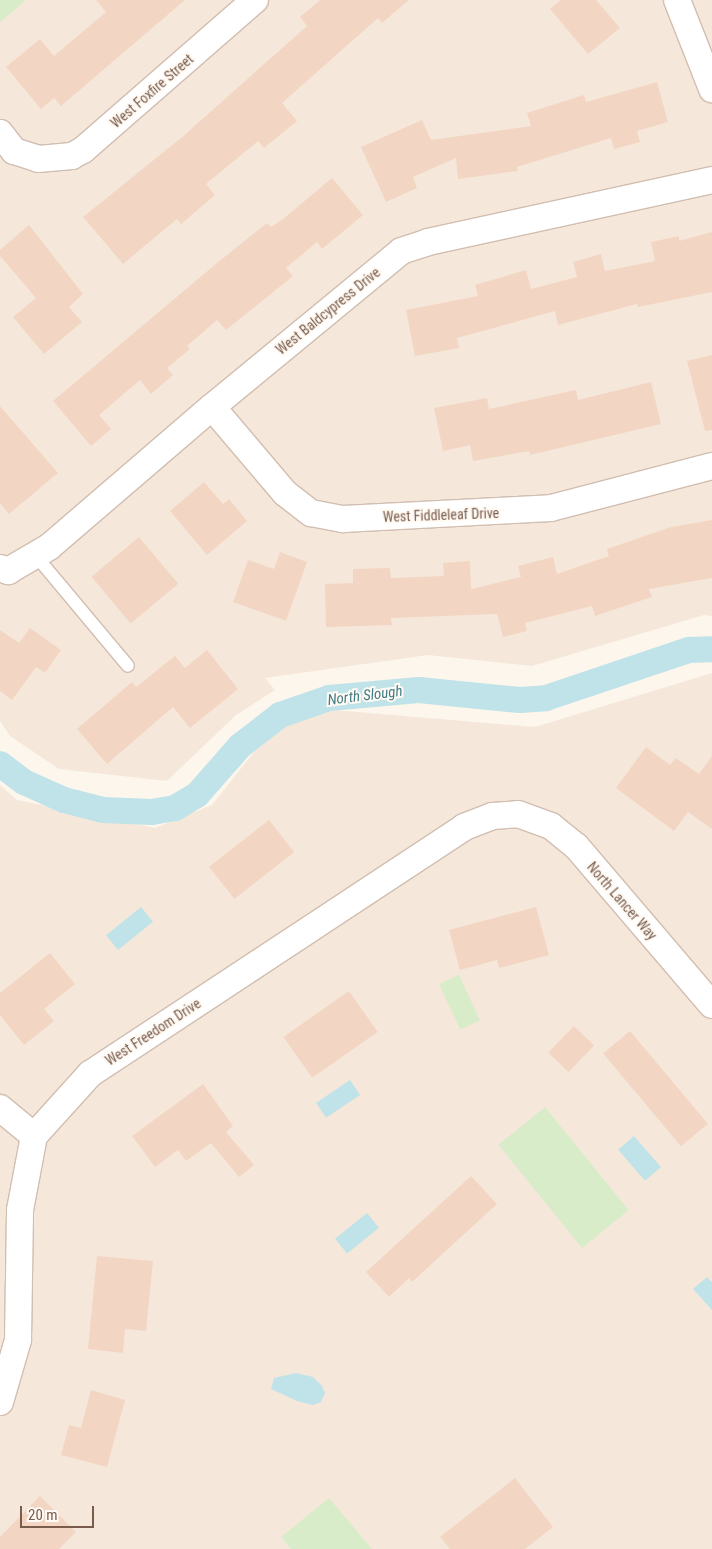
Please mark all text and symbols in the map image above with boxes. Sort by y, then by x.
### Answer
street label: West Foxfire Street [107,51,197,131]
street label: West Baldcypress Drive [273,264,383,358]
street label: West Fiddleleaf Drive [383,505,499,525]
water label: North Slough [327,682,403,710]
street label: North Lancer Way [584,859,660,943]
street label: West Freedom Drive [102,995,204,1069]
scale bar [22,1496,96,1528]
text: 20 m [28,1506,58,1524]

